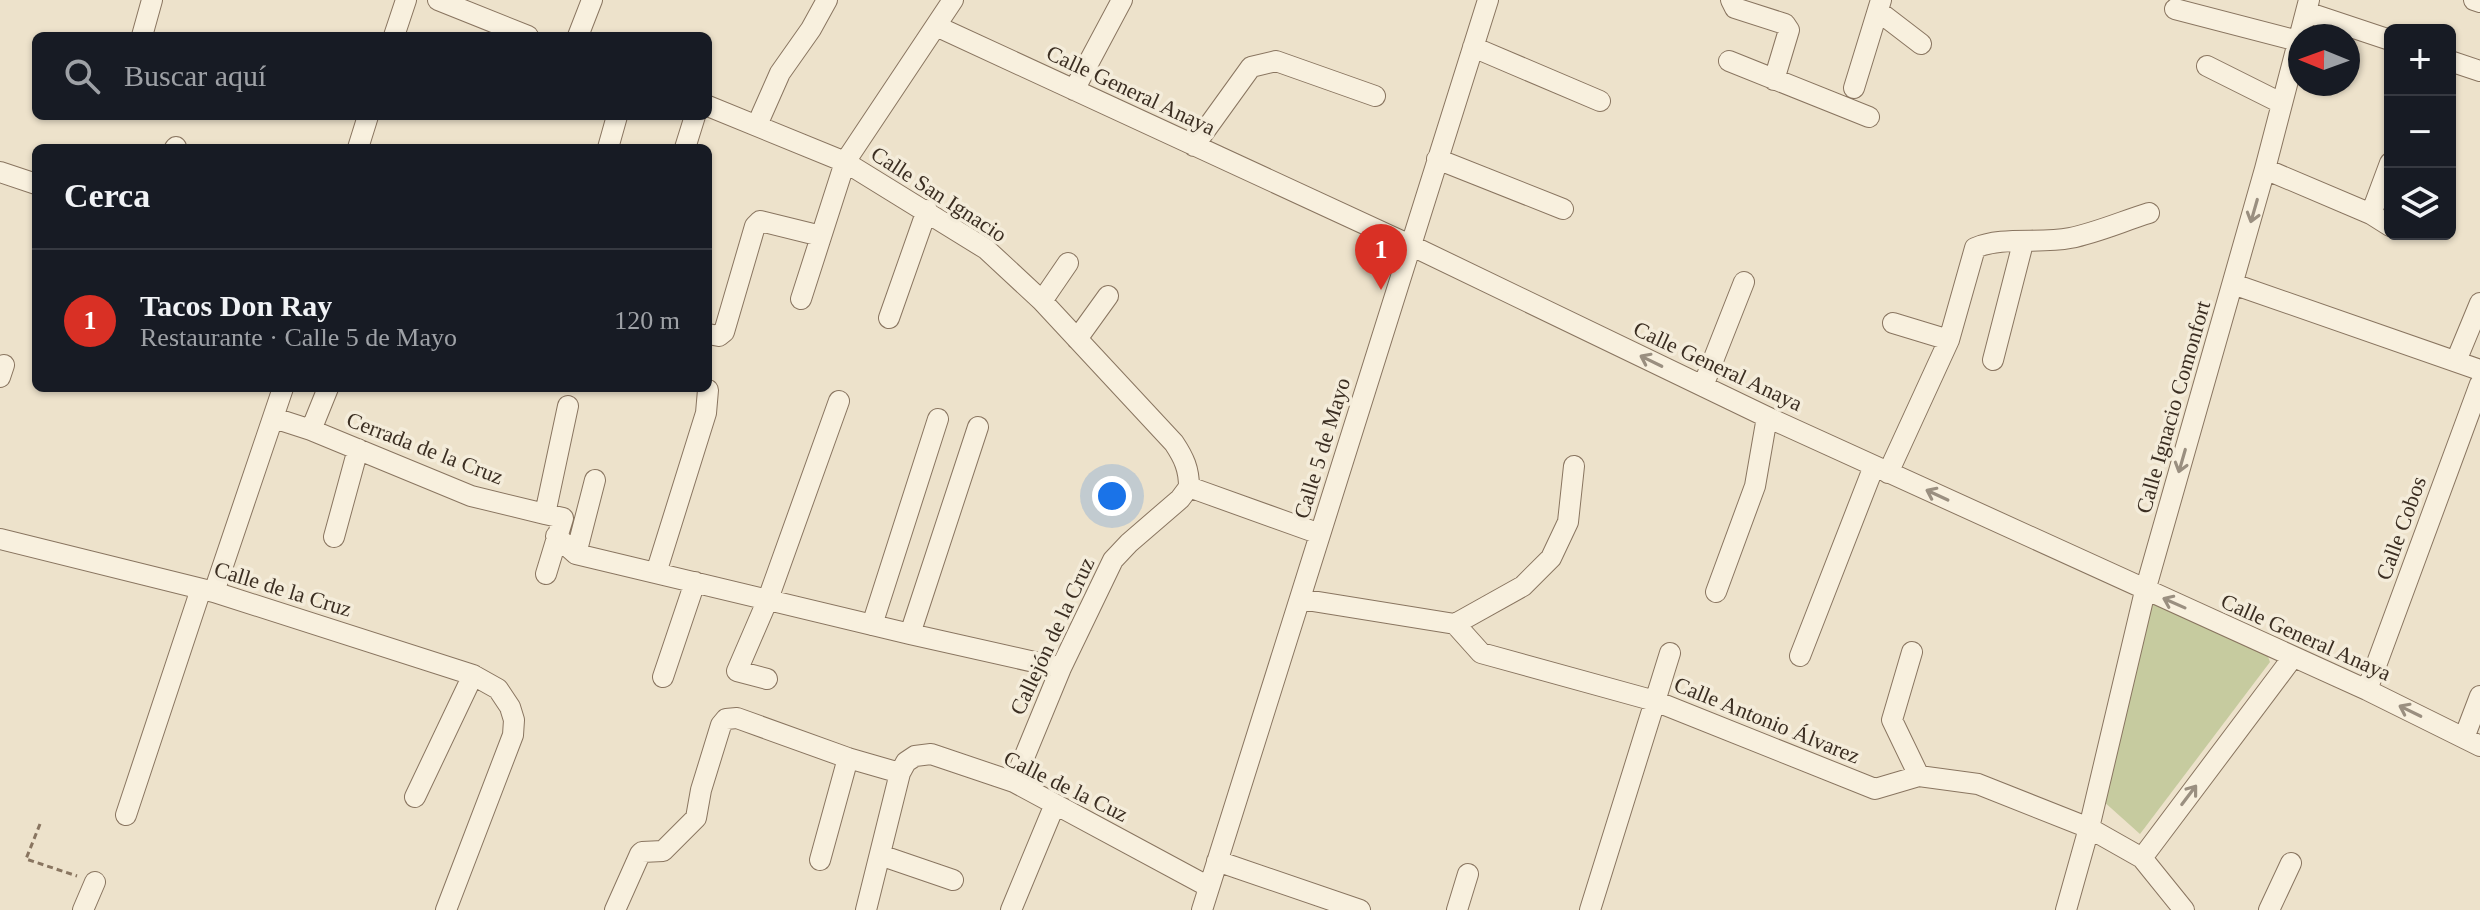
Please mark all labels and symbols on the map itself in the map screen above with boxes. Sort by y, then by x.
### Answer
north arrow [2288,24,2360,96]
street label: Calle General Anaya [1043,40,1220,140]
street label: Calle San Ignacio [867,141,1011,247]
one-way arrow [2245,197,2260,223]
pin: 1 [1355,224,1407,290]
street label: Calle Ignacio Comonfort [2131,298,2215,516]
street label: Calle General Anaya [1630,316,1807,416]
one-way arrow [1639,353,1663,368]
street label: Calle 5 de Mayo [1289,375,1355,521]
street label: Cerrada de la Cruz [343,407,507,489]
one-way arrow [2174,447,2189,473]
street label: Calle Cobos [2371,473,2431,583]
your location [1092,476,1132,516]
one-way arrow [1925,487,1950,502]
street label: Callejón de la Cruz [1005,553,1099,719]
street label: Calle de la Cruz [211,556,355,622]
street label: Calle General Anaya [2217,588,2395,686]
one-way arrow [2162,595,2186,610]
street label: Calle Antonio Álvarez [1671,671,1864,769]
one-way arrow [2399,703,2423,718]
street label: Calle de la Cuz [1000,745,1132,827]
one-way arrow [2180,785,2197,807]

